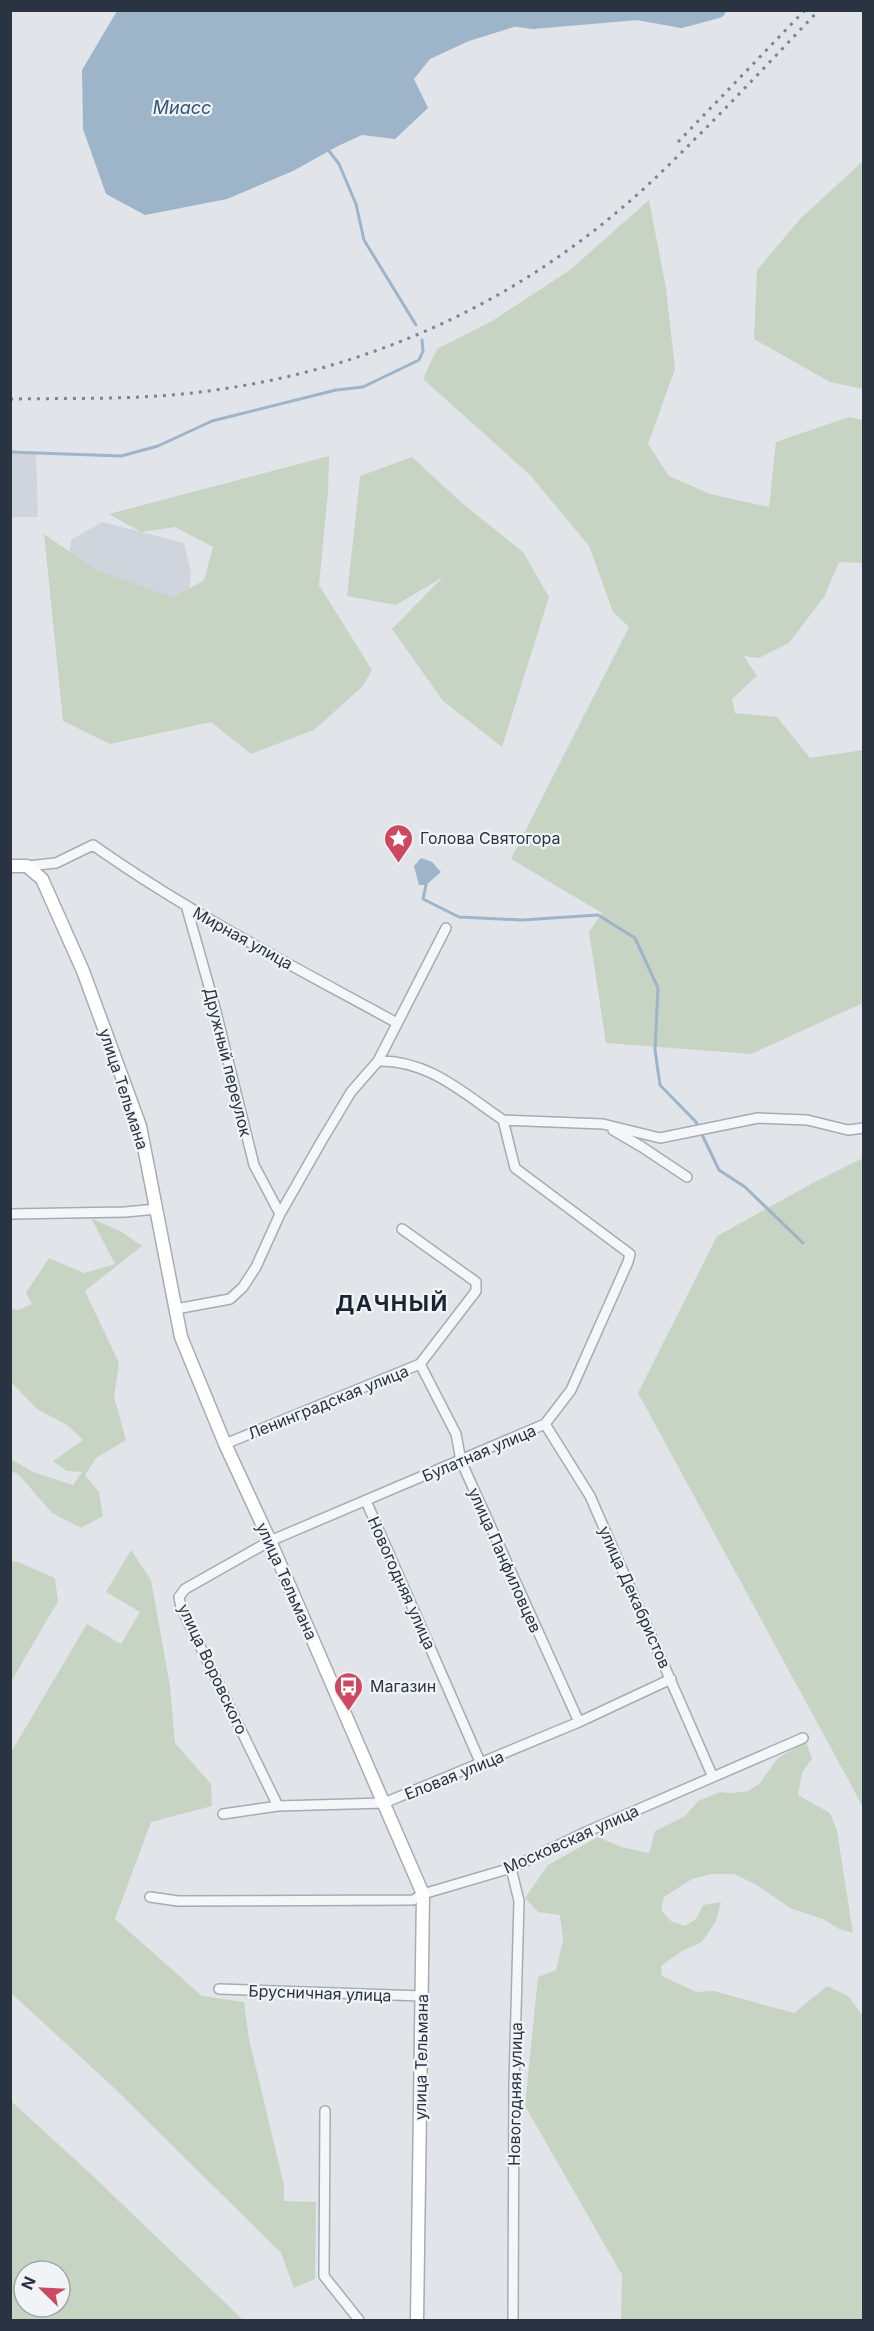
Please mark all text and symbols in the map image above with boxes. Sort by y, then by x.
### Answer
water label: Миасс [153,97,211,118]
place icon: Голова Святогора [383,822,415,864]
place label: Голова Святогора [420,828,561,848]
street label: Мирная улица [190,902,296,974]
street label: Дружный переулок [200,985,256,1139]
street label: улица Тельмана [95,1026,153,1152]
district label: ДАЧНЫЙ [335,1290,449,1316]
street label: Ленинградская улица [245,1361,411,1443]
street label: Булатная улица [419,1420,539,1486]
street label: улица Панфиловцев [464,1484,546,1636]
street label: Новогодняя улица [364,1513,440,1653]
street label: улица Тельмана [252,1519,322,1643]
street label: улица Декабристов [595,1523,675,1671]
street label: улица Воровского [174,1601,252,1737]
bus stop icon: Магазин [333,1670,365,1712]
place label: Магазин [370,1676,436,1696]
street label: Еловая улица [401,1746,507,1804]
street label: Московская улица [500,1800,642,1878]
street label: Брусничная улица [248,1981,392,2005]
street label: улица Тельмана [410,1994,432,2120]
street label: Новогодняя улица [504,2022,526,2166]
north arrow [12,2259,72,2319]
text: N [17,2273,40,2293]

